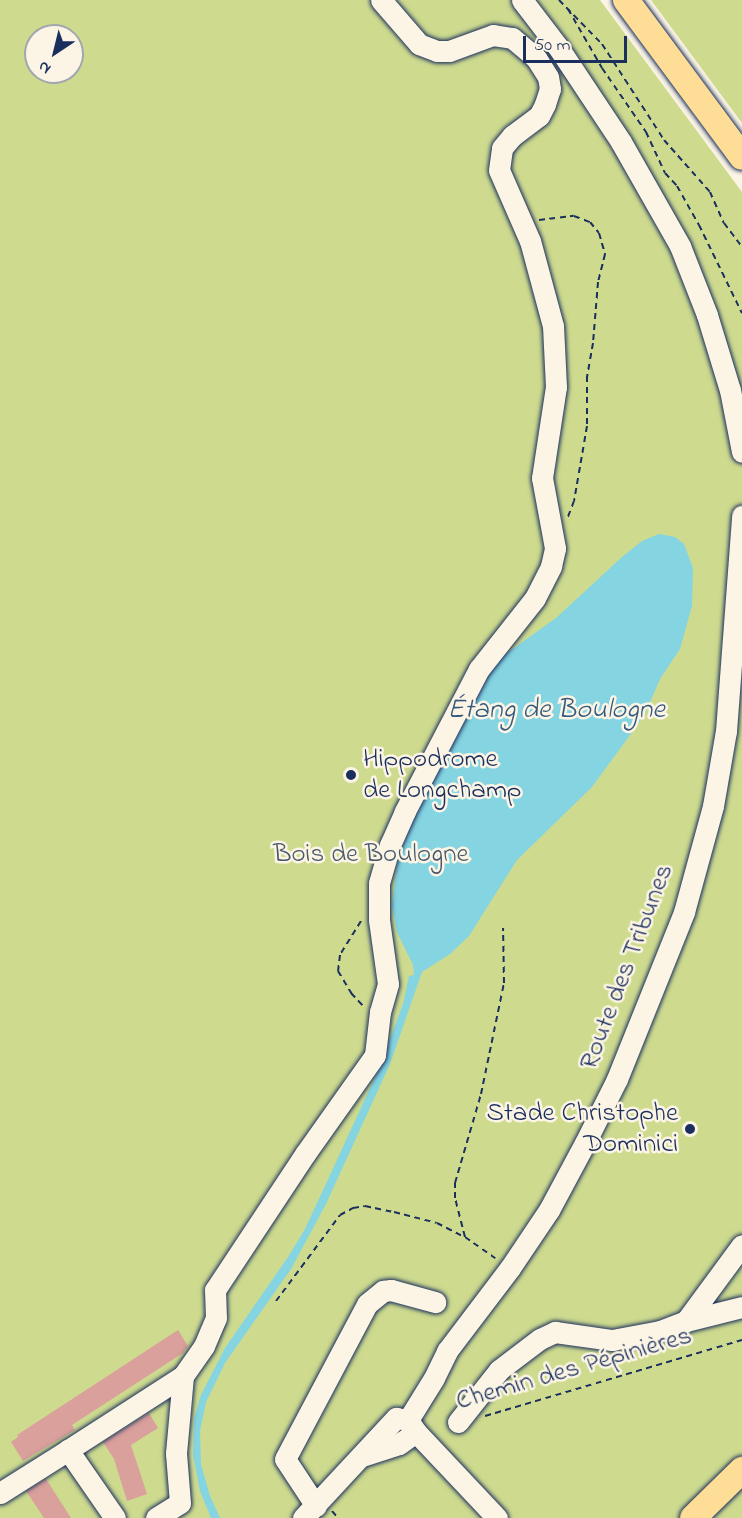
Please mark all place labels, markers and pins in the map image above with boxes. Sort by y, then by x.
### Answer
place label: Hippodrome de Longchamp [363,743,522,806]
marker: Hippodrome de Longchamp [344,768,358,782]
place label: Stade Christophe Dominici [486,1097,678,1160]
marker: Stade Christophe Dominici [683,1122,697,1136]

